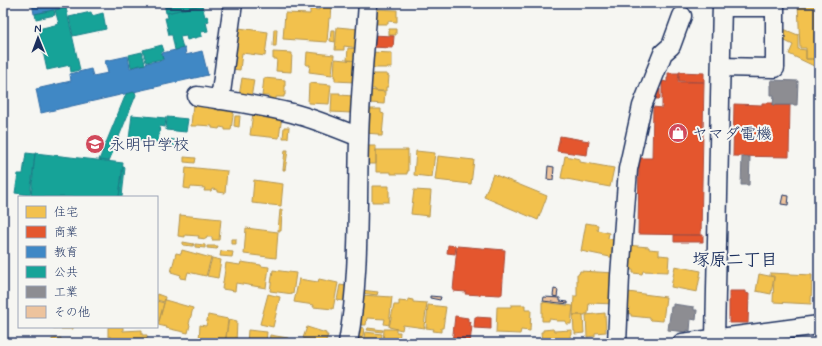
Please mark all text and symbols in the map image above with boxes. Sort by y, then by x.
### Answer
north arrow [18,18,58,58]
text: N [34,22,42,36]
shop icon: ヤマダ電機 [667,122,689,144]
place label: ヤマダ電機 [692,124,772,145]
school or university icon: 永明中学校 [84,133,106,155]
place label: 永明中学校 [109,135,189,156]
legend [18,196,158,328]
text: 住宅 [54,205,78,221]
text: 商業 [54,225,78,241]
text: 教育 [54,245,78,261]
district label: 塚原二丁目 [693,249,778,271]
text: 公共 [54,265,78,281]
text: 工業 [54,285,78,301]
text: その他 [54,305,90,321]

